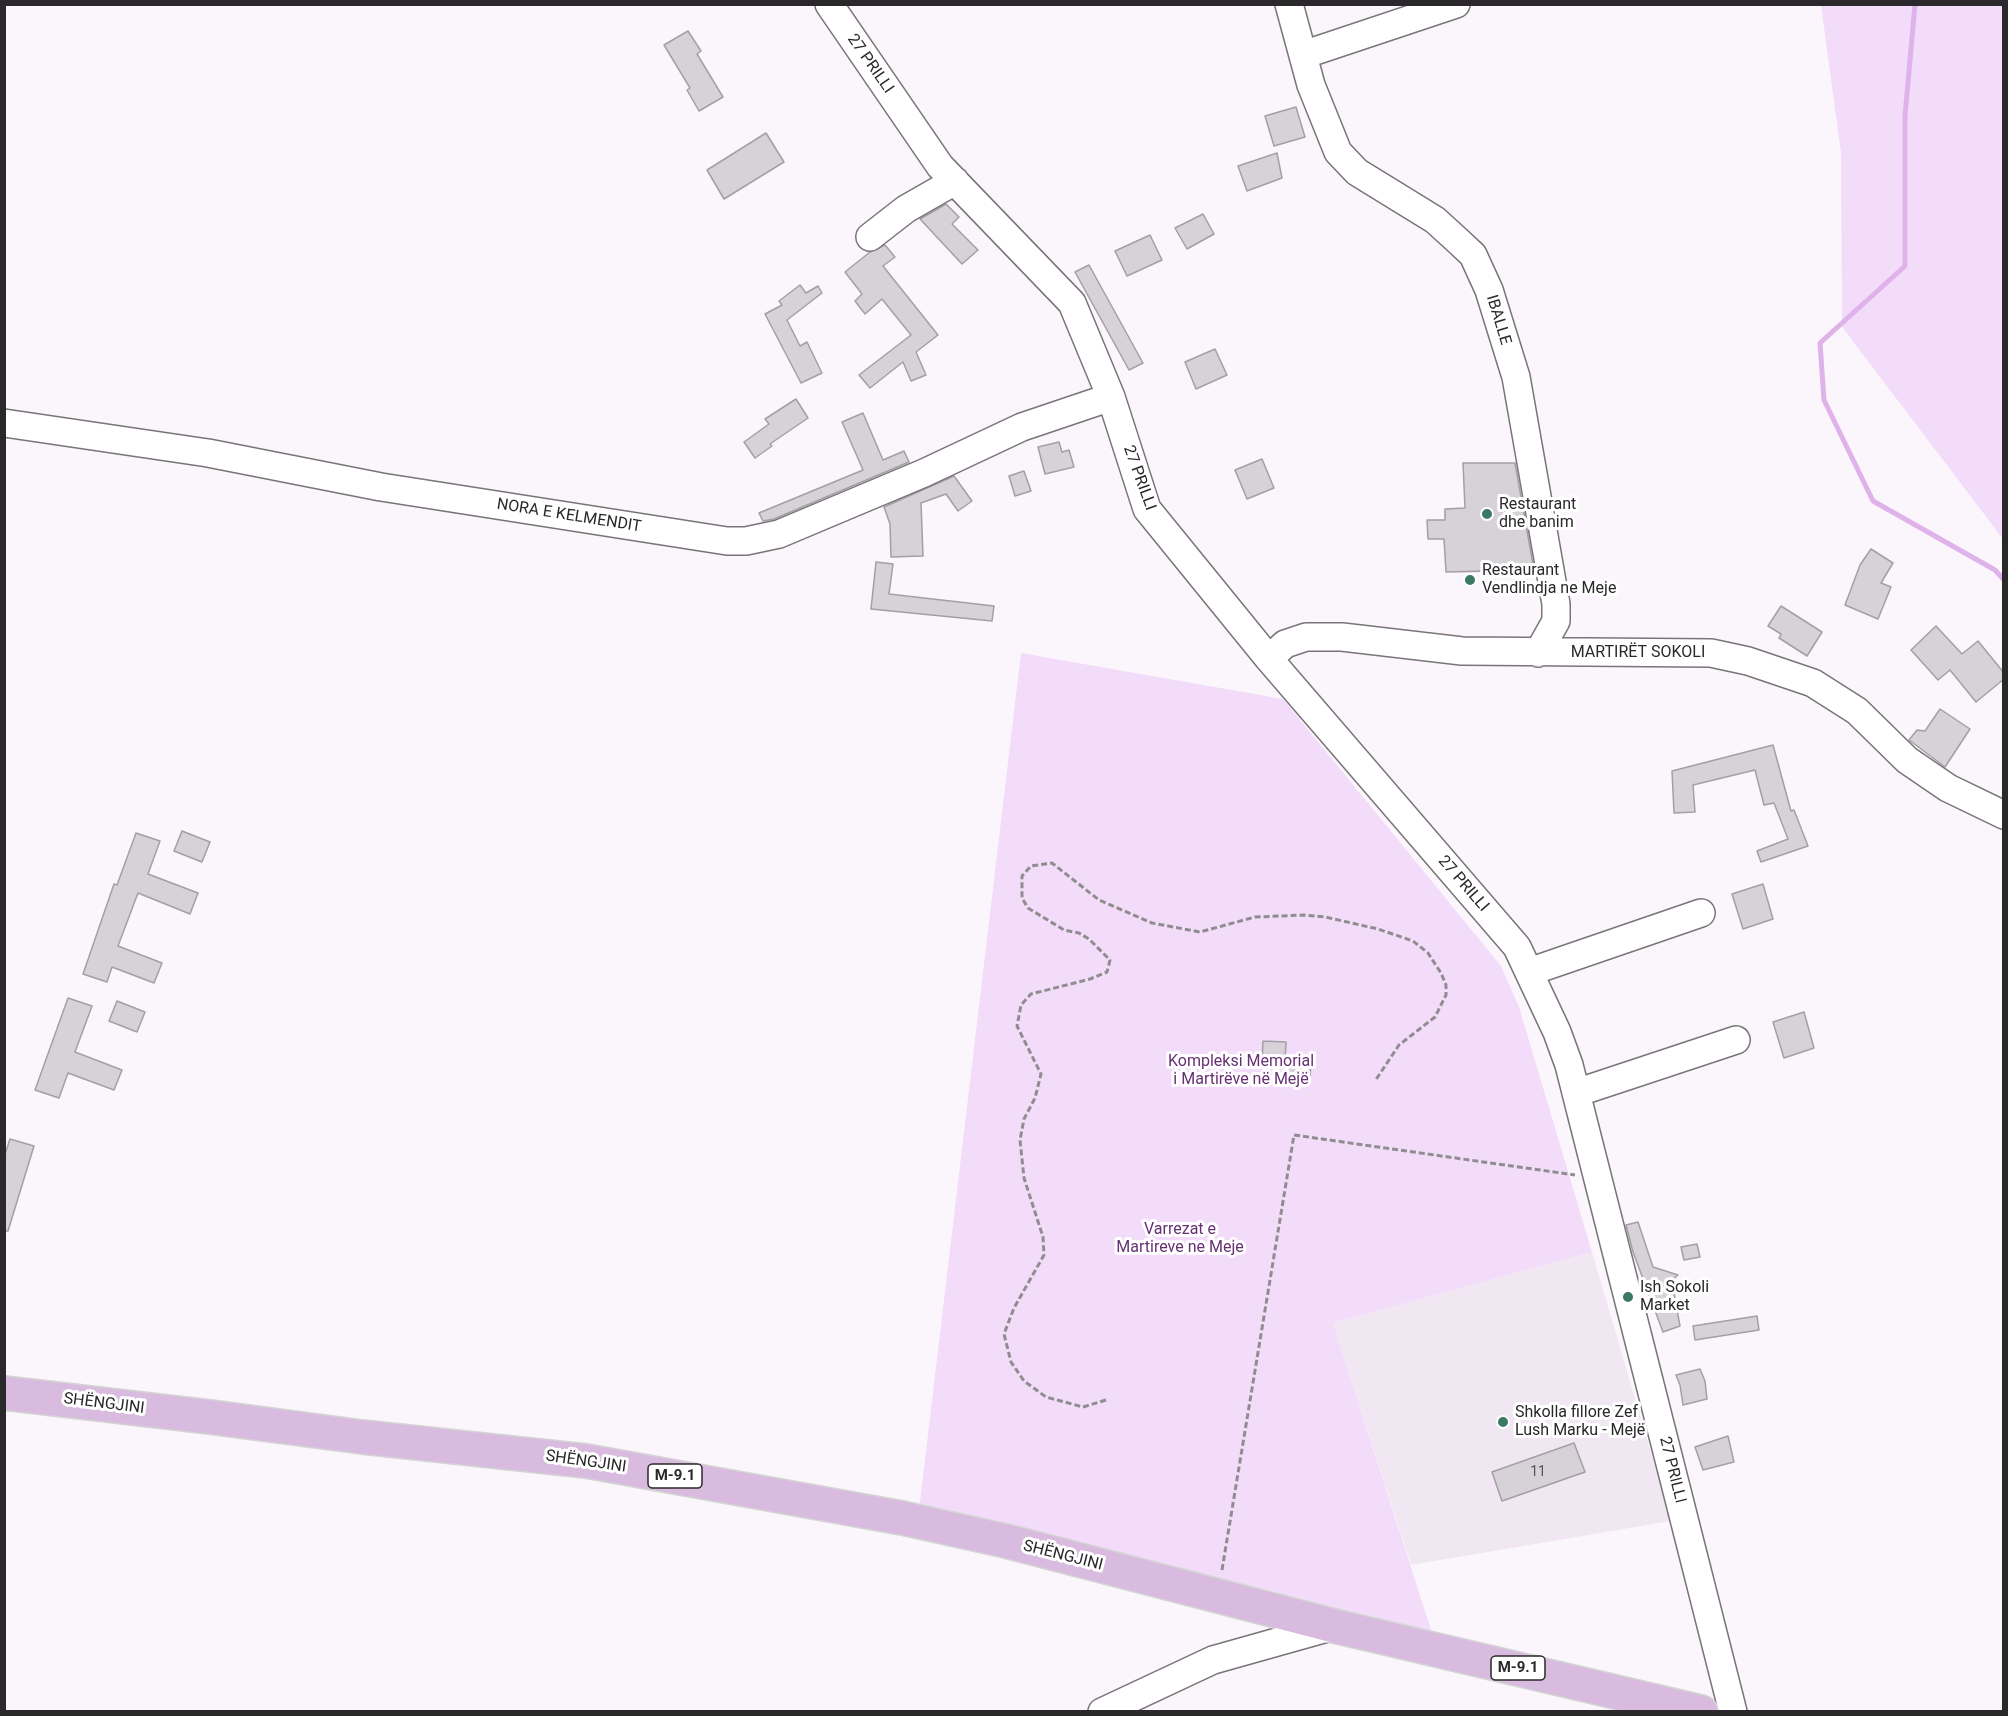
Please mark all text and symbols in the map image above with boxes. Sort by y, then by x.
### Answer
street label: 27 PRILLI [843,31,897,97]
street label: IBALLE [1481,293,1515,347]
street label: 27 PRILLI [1118,443,1160,513]
street label: NORA E KELMENDIT [495,495,643,537]
place label: Restaurant dhe banim [1499,495,1576,533]
marker: Restaurant dhe banim [1480,507,1494,521]
place label: Restaurant Vendlindja ne Meje [1482,561,1616,599]
marker: Restaurant Vendlindja ne Meje [1463,573,1477,587]
street label: MARTIRËT SOKOLI [1571,643,1705,663]
street label: 27 PRILLI [1434,852,1492,916]
park label: Kompleksi Memorial i Martirëve në Mejë [1168,1052,1314,1090]
park label: Varrezat e Martireve ne Meje [1116,1220,1244,1258]
place label: Ish Sokoli Market [1640,1278,1709,1316]
marker: Ish Sokoli Market [1621,1290,1635,1304]
street label: SHËNGJINI [63,1390,145,1418]
place label: Shkolla fillore Zef Lush Marku - Mejë [1515,1403,1645,1441]
marker: Shkolla fillore Zef Lush Marku - Mejë [1496,1415,1510,1429]
street label: 27 PRILLI [1654,1435,1690,1505]
street label: SHËNGJINI [544,1447,628,1477]
road number: M-9.1 [648,1464,702,1488]
house number: 11 [1530,1464,1546,1480]
street label: SHËNGJINI [1021,1537,1105,1575]
road number: M-9.1 [1491,1656,1545,1680]

